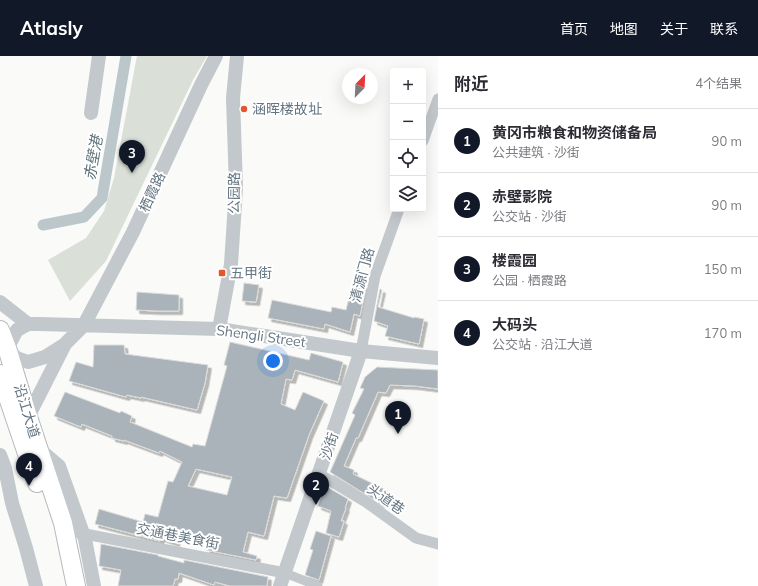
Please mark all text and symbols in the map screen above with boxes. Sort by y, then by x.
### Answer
text: Atlasly [20,16,83,40]
text: 首页 [560,20,588,38]
text: 地图 [610,20,638,38]
text: 关于 [660,20,688,38]
text: 联系 [710,20,738,38]
north arrow [342,68,378,104]
map controls [390,68,426,212]
button: + [390,68,426,104]
text: 附近 [454,73,488,94]
text: 4个结果 [695,75,742,91]
place label: 涵晖楼故址 [252,100,322,118]
marker: 涵晖楼故址 [239,104,249,114]
button: − [390,104,426,140]
text: 黄冈市粮食和物资储备局 [492,123,657,142]
water label: 赤壁港 [80,132,107,182]
text: 1 [463,133,471,149]
text: 90 m [712,133,742,149]
pin: 3 [119,140,145,173]
button: locate [390,140,426,176]
text: 公共建筑 · 沙街 [492,144,580,160]
street label: 栖霞路 [135,169,169,215]
street label: 公园路 [225,172,243,214]
button: layers [390,176,426,212]
text: 赤壁影院 [492,187,552,206]
text: 2 [463,197,471,213]
text: 90 m [712,197,742,213]
text: 公交站 · 沙街 [492,208,567,224]
street label: 清源门路 [346,246,378,304]
text: 楼霞园 [492,251,537,270]
text: 3 [463,261,471,277]
text: 150 m [704,261,742,277]
place label: 五甲街 [230,264,272,282]
marker: 五甲街 [217,268,227,278]
text: 公园 · 栖霞路 [492,272,567,288]
text: 大码头 [492,315,537,334]
street label: Shengli Street [215,321,307,351]
text: 4 [463,325,471,341]
text: 170 m [704,325,742,341]
text: 公交站 · 沿江大道 [492,336,593,352]
your location [263,351,283,371]
street label: 沿江大道 [10,382,44,440]
pin: 1 [385,401,411,434]
street label: 沙街 [316,430,342,462]
pin: 4 [16,453,42,486]
pin: 2 [303,472,329,505]
street label: 头道巷 [364,480,408,518]
street label: 交通巷美食街 [135,519,221,553]

